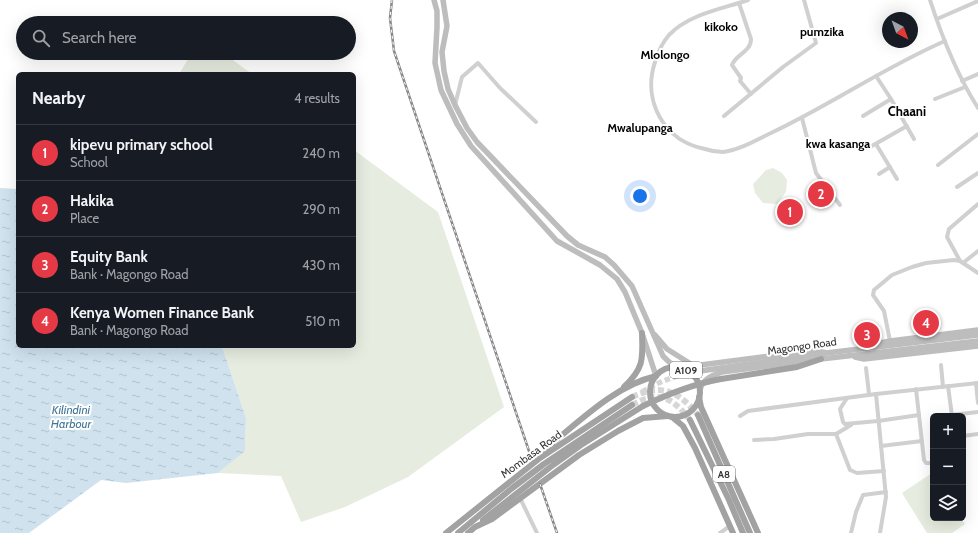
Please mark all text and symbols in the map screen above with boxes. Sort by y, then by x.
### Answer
north arrow [882,12,918,48]
search box [16,16,356,60]
district label: kikoko [704,19,738,34]
district label: pumzika [800,24,844,39]
icon: search [30,27,52,49]
text: Search here [62,29,137,47]
district label: Mlolongo [640,47,690,62]
text: Nearby [32,88,85,108]
text: 4 results [294,90,340,106]
district label: Chaani [888,103,926,119]
district label: Mwalupanga [607,120,673,135]
text: kipevu primary school [70,136,213,154]
district label: kwa kasanga [806,136,870,151]
text: 1 [43,145,47,161]
text: 240 m [302,145,340,161]
text: School [70,154,108,170]
pin: 2 [808,179,834,209]
your location [630,186,650,206]
text: Hakika [70,192,114,210]
pin: 1 [777,197,803,227]
text: 2 [42,201,48,217]
text: 290 m [302,201,340,217]
text: Place [70,210,99,226]
text: Equity Bank [70,248,148,266]
text: 3 [41,257,49,273]
text: 430 m [302,257,340,273]
text: Bank · Magongo Road [70,266,188,282]
text: Kenya Women Finance Bank [70,304,254,322]
pin: 4 [913,308,939,338]
text: 4 [41,313,49,329]
text: 510 m [305,313,340,329]
pin: 3 [854,320,880,350]
text: Bank · Magongo Road [70,322,188,338]
street label: Magongo Road [767,334,837,358]
road number: A109 [670,362,702,378]
water label: Kilindini Harbour [51,402,92,431]
map controls [930,413,966,521]
button: + [930,413,966,449]
street label: Mombasa Road [498,427,564,481]
button: − [930,449,966,485]
road number: A8 [713,466,735,482]
button: layers [930,485,966,521]

